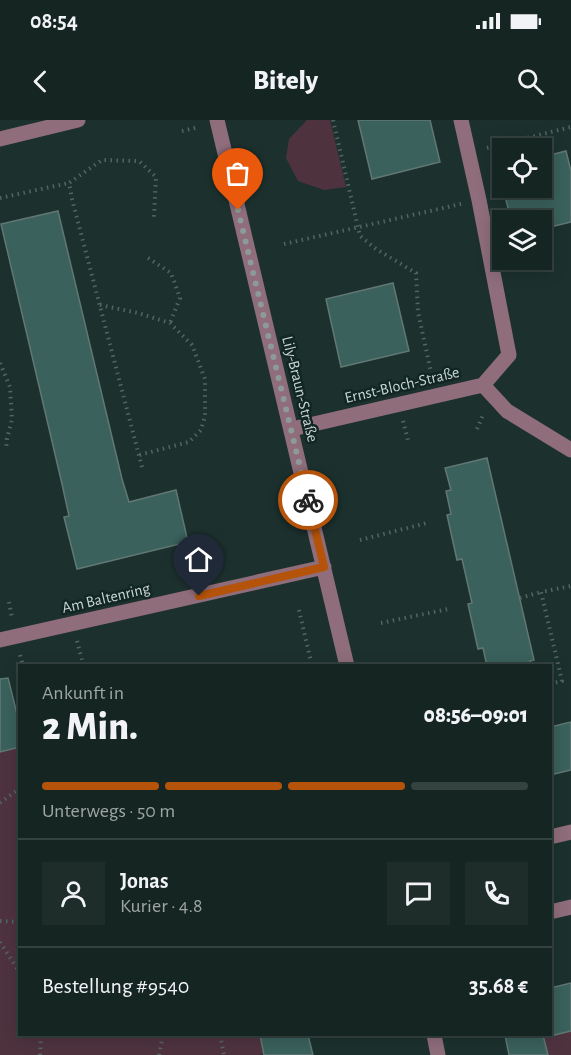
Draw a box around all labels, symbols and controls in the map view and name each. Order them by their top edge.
text: 08:54 [30,10,78,32]
icon: back [24,65,57,98]
icon: search [514,65,547,98]
text: Bitely [253,67,318,94]
map controls [492,138,552,270]
button: locate [492,138,552,198]
pin [212,148,263,210]
icon: bag [221,157,254,190]
button: layers [492,210,552,270]
street label: Lily-Braun-Straße [278,334,321,444]
street label: Ernst-Bloch-Straße [343,364,461,406]
courier [278,470,338,530]
icon: bike [292,484,325,517]
pin [173,534,224,596]
icon: home [182,543,215,576]
street label: Am Baltenring [60,580,152,616]
text: Ankunft in [42,683,124,703]
text: 08:56–09:01 [424,704,528,726]
text: 2 Min. [42,708,138,747]
text: Unterwegs · 50 m [42,801,175,821]
button: person [42,862,105,925]
button: chat [387,862,450,925]
button: phone [465,862,528,925]
text: Jonas [120,870,168,892]
text: Kurier · 4.8 [120,896,202,916]
text: Bestellung #9540 [42,975,189,997]
text: 35.68 € [469,975,528,997]

